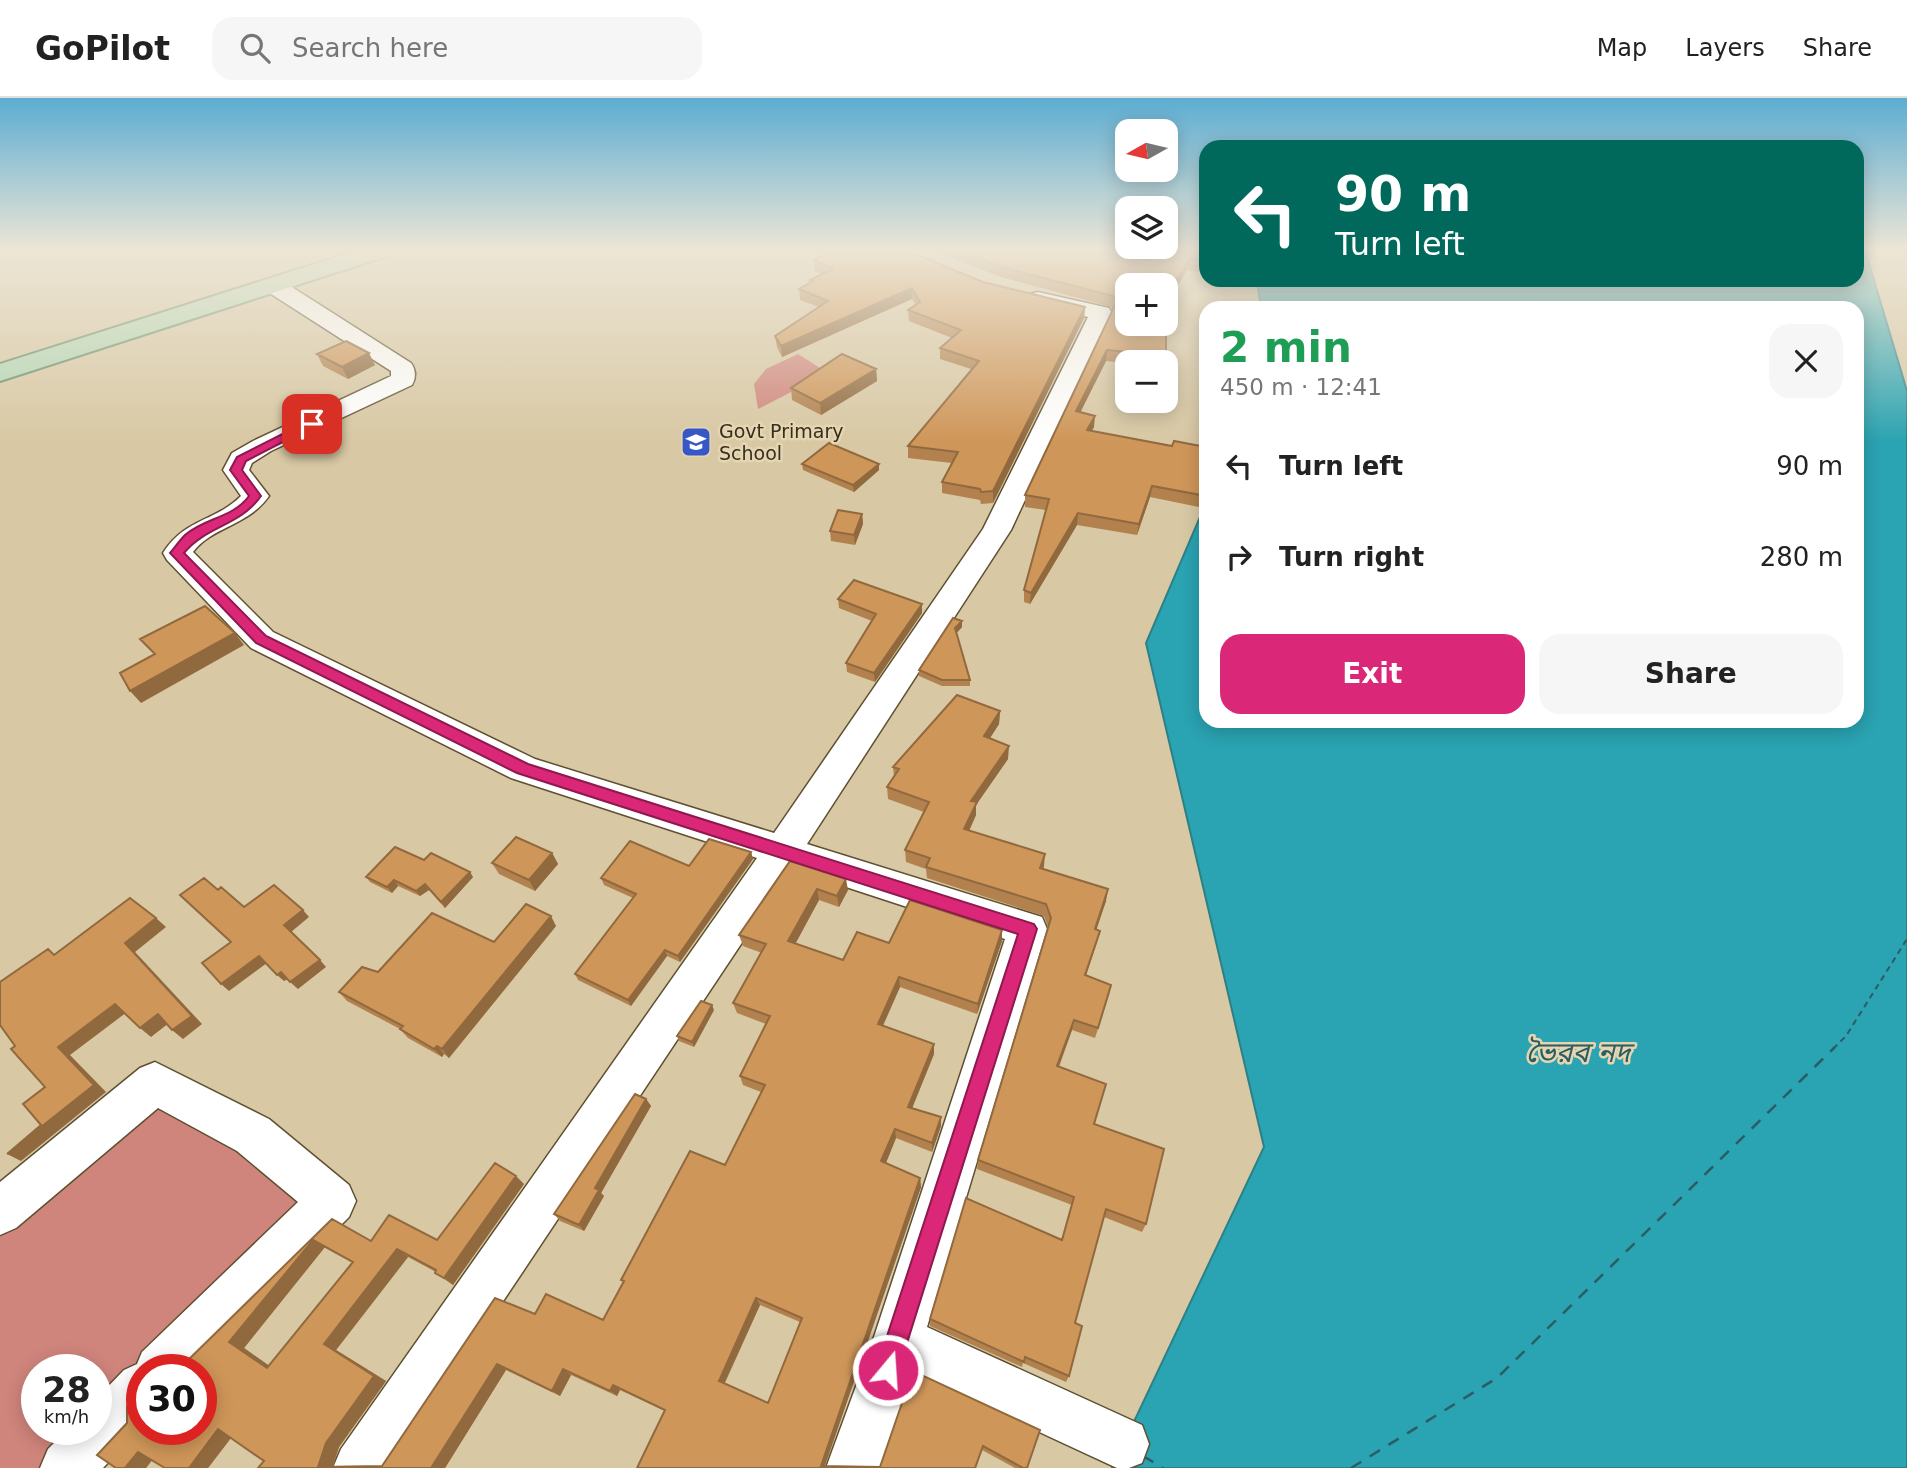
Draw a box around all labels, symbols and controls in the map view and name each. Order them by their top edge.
search box [212,17,702,80]
text: GoPilot [35,29,170,68]
icon: search [236,29,274,67]
text: Search here [292,33,448,63]
text: Map [1597,34,1647,62]
text: Layers [1685,34,1765,62]
text: Share [1803,34,1872,62]
north arrow [1115,119,1178,182]
map controls [1115,119,1178,413]
text: 90 m [1335,166,1471,223]
icon: left [1220,168,1311,259]
button: layers [1115,196,1178,259]
text: Turn left [1335,225,1465,263]
button: + [1115,273,1178,336]
text: 2 min [1220,323,1352,372]
button: close [1769,324,1843,398]
button: − [1115,350,1178,413]
text: 450 m · 12:41 [1220,374,1382,400]
pin [282,394,342,454]
icon: arrive [293,405,331,443]
place label: Govt Primary School [719,420,844,464]
school or university icon: Govt Primary School [679,425,713,459]
icon: left [1220,447,1258,485]
text: Turn left [1279,451,1403,481]
text: 90 m [1776,451,1843,481]
icon: right [1220,538,1258,576]
text: Turn right [1279,542,1424,572]
text: 280 m [1760,542,1843,572]
button: Exit [1220,634,1525,714]
button: Share [1539,634,1843,714]
water label: ভৈরব নদ [1526,1036,1636,1069]
position arrow [851,1333,925,1407]
speed limit sign: 30 [126,1354,217,1445]
text: 28 [42,1370,91,1410]
text: km/h [44,1406,89,1427]

